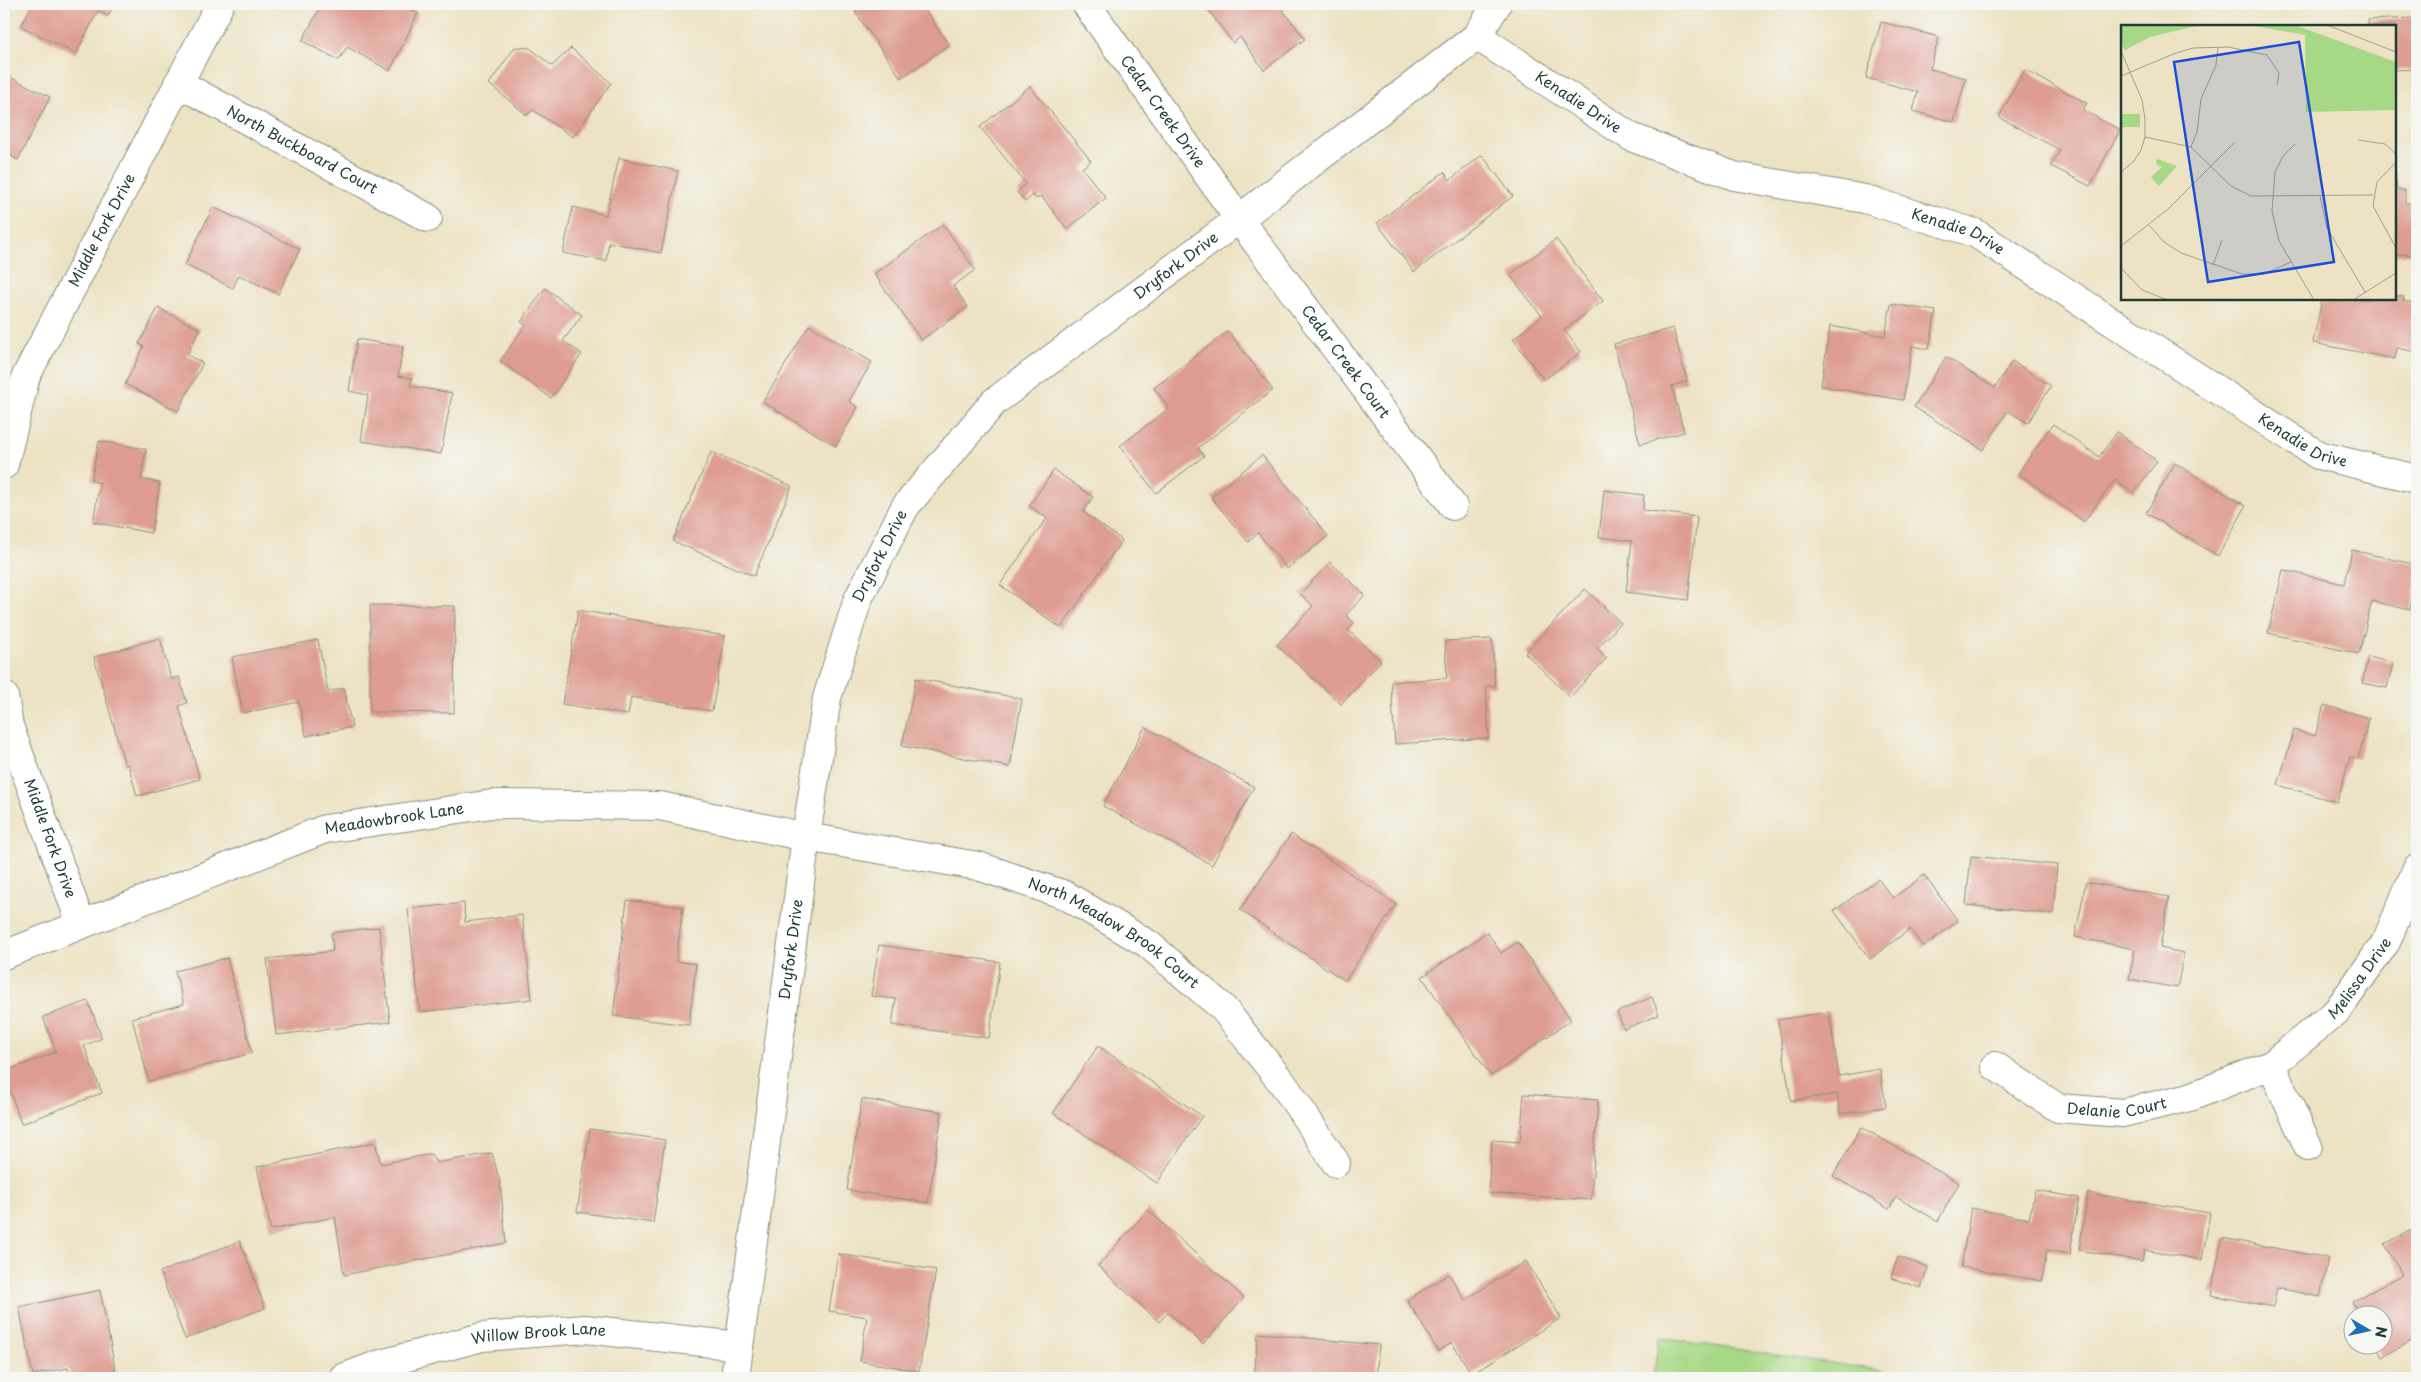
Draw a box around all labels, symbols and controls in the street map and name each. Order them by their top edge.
inset map [2121,25,2396,300]
street label: Cedar Creek Drive [1116,49,1212,172]
street label: Kenadie Drive [1531,64,1627,138]
street label: North Buckboard Court [223,98,383,199]
street label: Middle Fork Drive [62,169,140,290]
street label: Kenadie Drive [1909,201,2010,259]
street label: Dryfork Drive [1128,225,1222,304]
street label: Cedar Creek Court [1297,299,1397,423]
street label: Kenadie Drive [2254,406,2350,472]
street label: Dryfork Drive [845,505,912,606]
street label: Middle Fork Drive [19,775,83,901]
street label: Meadowbrook Lane [323,795,465,839]
street label: North Meadow Brook Court [1025,871,1205,993]
street label: Dryfork Drive [772,898,808,1001]
street label: Melissa Drive [2322,932,2396,1024]
street label: Delanie Court [2066,1090,2169,1123]
north arrow [2344,1304,2394,1354]
street label: Willow Brook Lane [468,1316,608,1349]
text: N [2370,1325,2393,1339]

